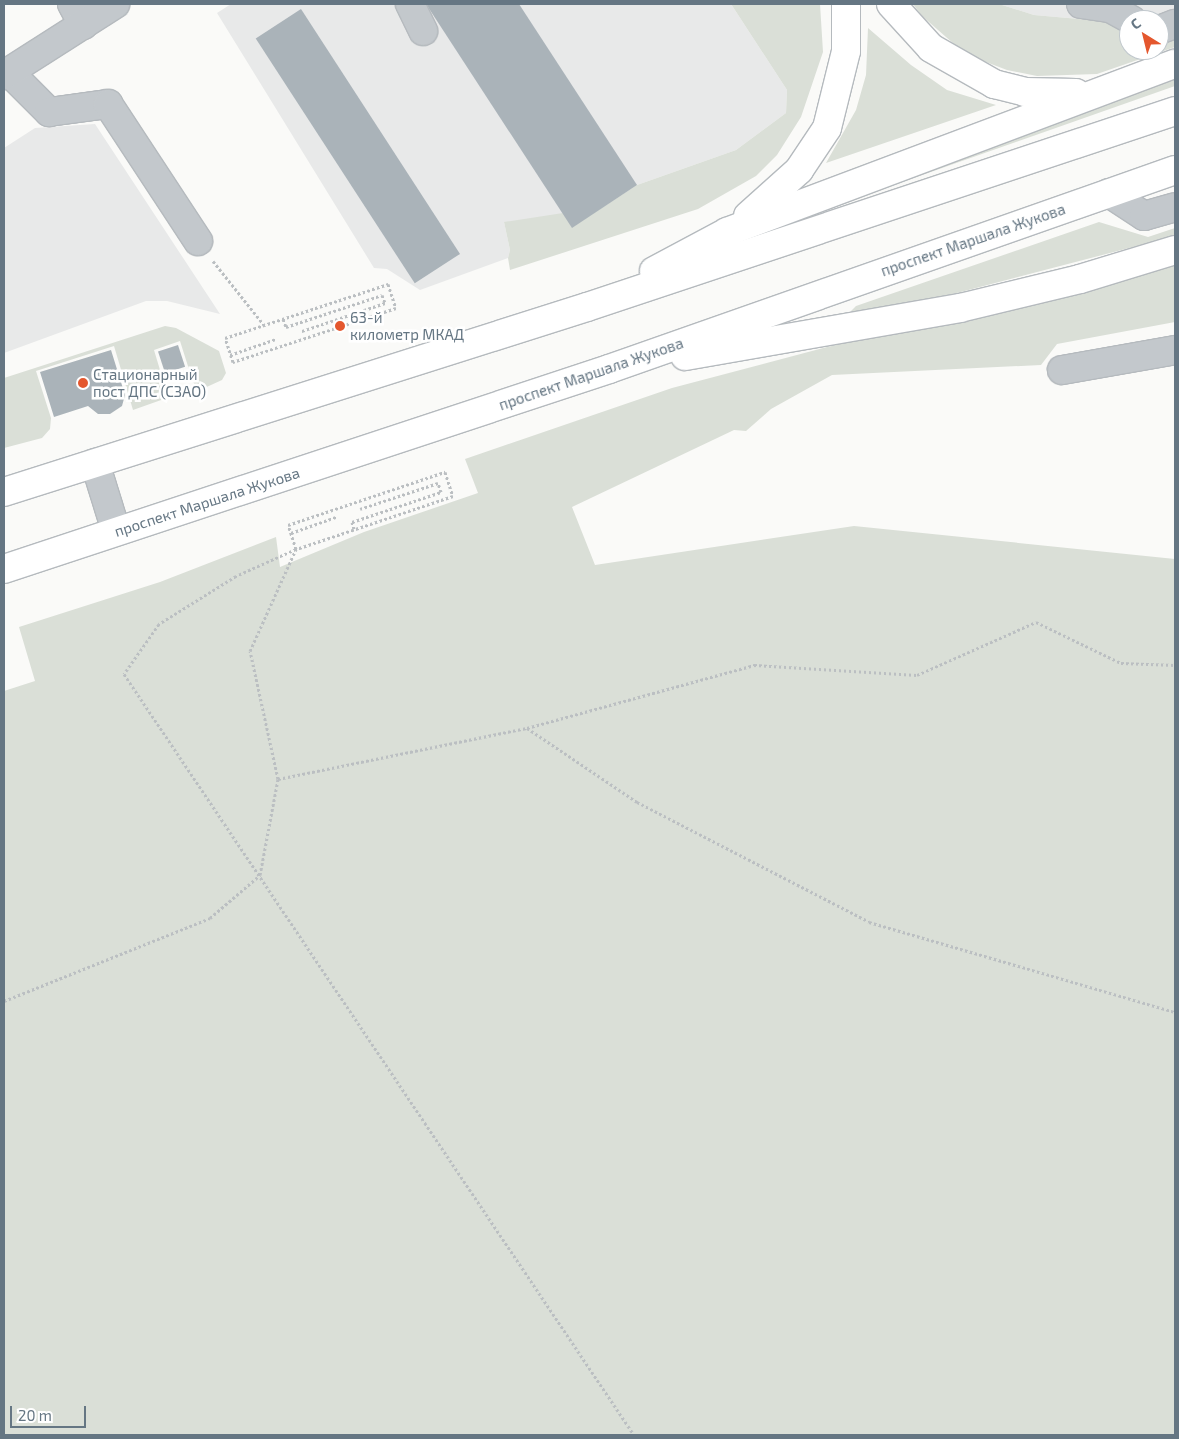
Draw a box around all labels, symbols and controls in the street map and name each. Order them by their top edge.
north arrow [1119,10,1169,60]
text: С [1127,14,1144,33]
street label: проспект Маршала Жукова [878,200,1068,280]
place label: 63-й километр МКАД [350,308,464,343]
marker: 63-й километр МКАД [334,320,346,332]
street label: проспект Маршала Жукова [496,334,686,414]
place label: Стационарный пост ДПС (СЗАО) [93,365,206,400]
marker: Стационарный пост ДПС (СЗАО) [77,377,89,389]
street label: проспект Маршала Жукова [112,463,302,541]
scale bar [12,1396,89,1428]
text: 20 m [18,1406,52,1424]

